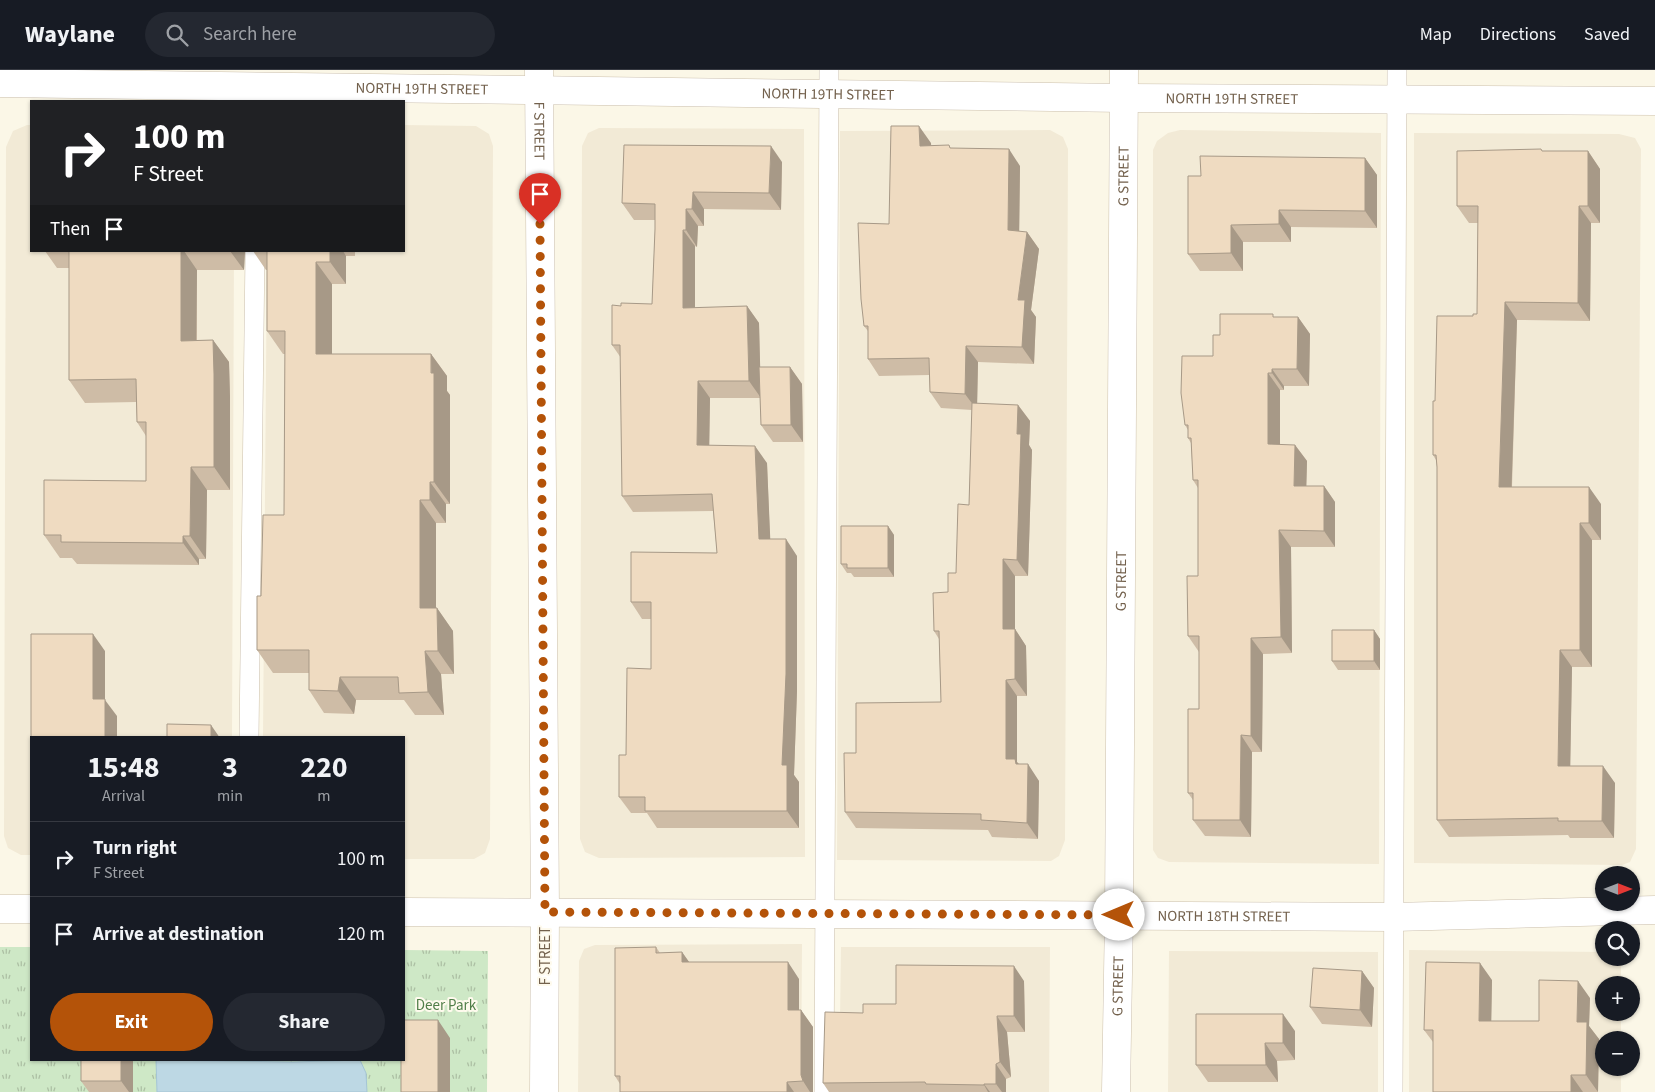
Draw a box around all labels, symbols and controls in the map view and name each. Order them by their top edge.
search box [145,12,495,57]
text: Waylane [25,17,115,52]
icon: search [163,21,191,49]
text: Search here [203,21,297,48]
text: Map [1420,22,1452,47]
text: Directions [1480,22,1556,47]
text: Saved [1584,22,1630,47]
street label: NORTH 19TH STREET [355,77,489,100]
street label: NORTH 19TH STREET [761,83,894,105]
street label: NORTH 19TH STREET [1165,88,1298,109]
street label: F STREET [529,102,550,160]
text: 100 m [133,112,225,162]
icon: right [50,120,115,185]
street label: G STREET [1113,146,1134,206]
text: F Street [133,158,203,190]
pin [519,173,561,224]
icon: arrive [526,180,554,208]
icon: arrive [100,215,128,243]
text: Then [50,216,90,243]
street label: G STREET [1110,551,1132,611]
text: 15:48 [87,746,160,789]
text: 3 [222,746,238,789]
text: 220 [300,746,348,789]
text: Arrival [102,785,145,807]
text: min [217,785,243,807]
text: m [317,785,331,807]
text: Turn right [93,835,177,862]
icon: right [50,845,78,873]
text: 100 m [337,846,385,873]
text: F Street [93,862,144,884]
north arrow [1595,866,1640,911]
map controls [1595,866,1640,1076]
position arrow [1092,888,1144,940]
street label: NORTH 18TH STREET [1158,905,1290,927]
icon: arrive [50,920,78,948]
text: Arrive at destination [93,921,264,948]
text: 120 m [337,921,385,948]
button: search [1595,921,1640,966]
street label: F STREET [535,927,556,985]
street label: G STREET [1107,956,1129,1016]
button: + [1595,976,1640,1021]
button: Exit [50,993,213,1051]
button: Share [223,993,385,1051]
park label: Deer Park [416,995,477,1016]
button: − [1595,1031,1640,1076]

